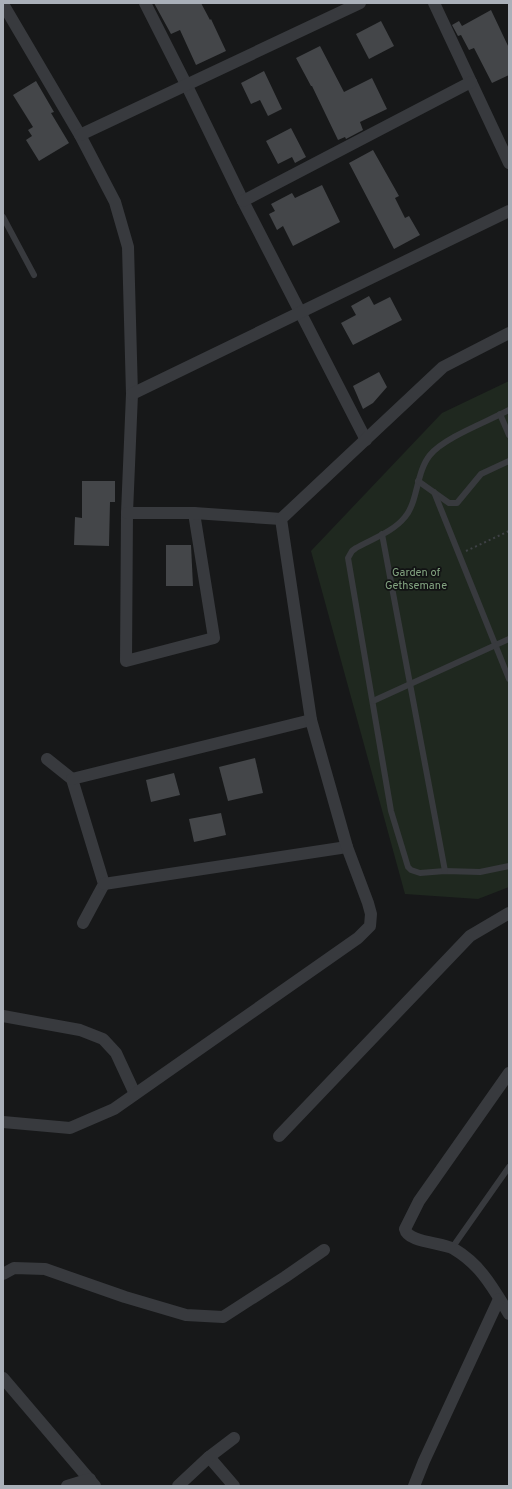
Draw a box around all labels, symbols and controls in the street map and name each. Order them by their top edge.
park label: Garden of Gethsemane [385,566,447,593]

